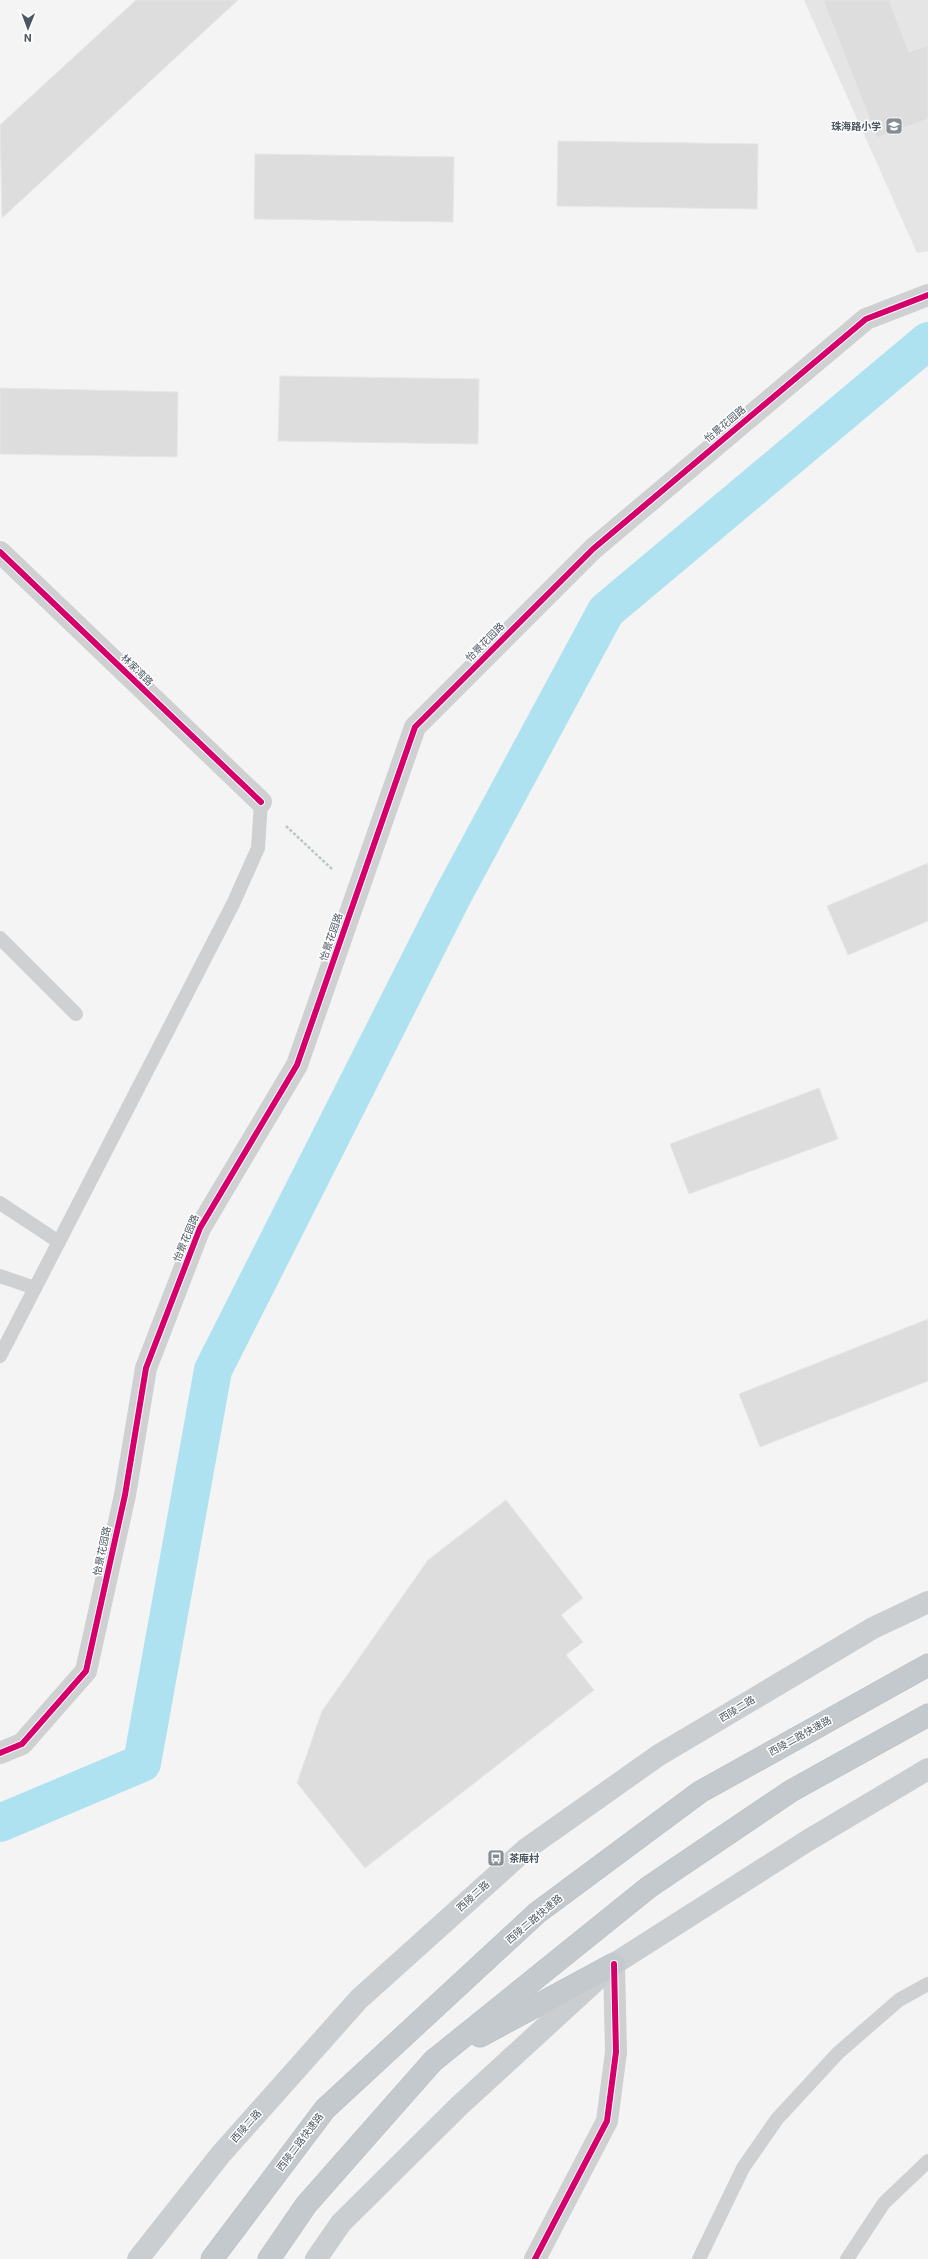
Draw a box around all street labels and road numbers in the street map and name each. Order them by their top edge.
street label: 怡景花园路 [702,404,748,444]
street label: 怡景花园路 [463,620,507,664]
street label: 林家湾路 [119,652,155,688]
street label: 怡景花园路 [318,912,344,962]
street label: 怡景花园路 [171,1213,201,1263]
street label: 怡景花园路 [91,1525,113,1577]
street label: 西陵二路 [717,1694,757,1724]
street label: 西陵二路快速路 [767,1714,833,1758]
street label: 西陵二路 [454,1879,492,1913]
street label: 西陵二路快速路 [504,1892,564,1946]
street label: 西陵二路 [229,2107,263,2145]
street label: 西陵二路快速路 [275,2111,325,2173]

